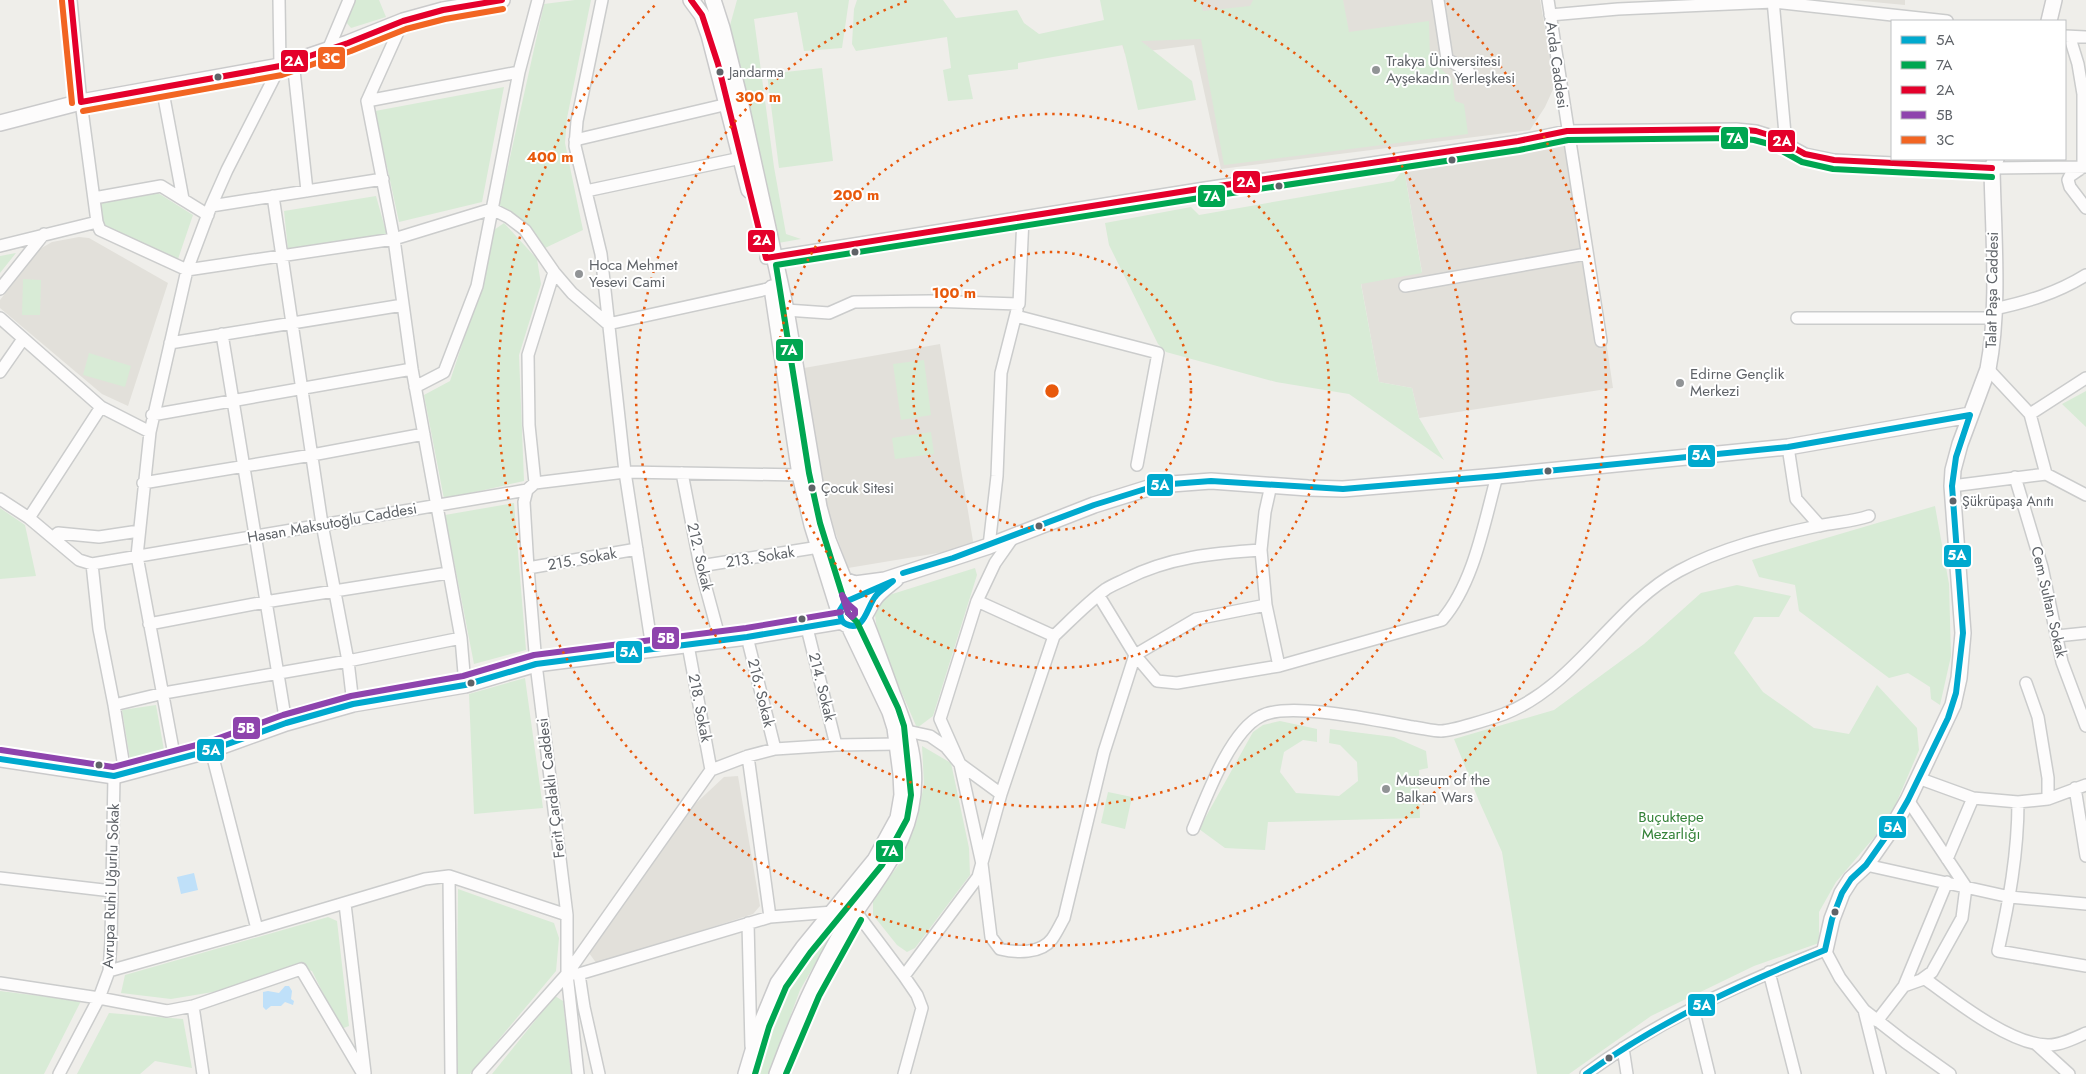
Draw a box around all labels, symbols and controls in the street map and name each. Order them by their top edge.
street label: Arda Caddesi [1540,20,1574,110]
legend [1891,20,2066,160]
text: 5A [1936,29,1954,51]
line badge: 3C [317,46,346,70]
text: 3C [322,48,340,68]
line badge: 2A [280,49,309,73]
place label: Trakya Üniversitesi Ayşekadın Yerleşkesi [1386,50,1515,89]
text: 2A [284,51,304,71]
text: 7A [1936,54,1952,76]
place label: Jandarma [727,62,784,82]
marker: Trakya Üniversitesi Ayşekadın Yerleşkesi [1370,64,1382,76]
marker: Jandarma [715,67,725,77]
unlabelled marker [213,72,223,82]
text: 2A [1936,79,1955,101]
text: 300 m [735,86,781,108]
text: 5B [1936,104,1953,126]
line badge: 7A [1720,126,1749,150]
text: 7A [1726,128,1744,148]
line badge: 2A [1767,129,1796,153]
text: 3C [1936,129,1954,151]
text: 2A [1772,131,1792,151]
text: 400 m [526,146,574,168]
unlabelled marker [1447,155,1457,165]
line badge: 2A [1232,170,1261,194]
text: 2A [1236,172,1256,192]
unlabelled marker [1274,181,1284,191]
text: 200 m [833,184,879,206]
line badge: 7A [1197,184,1226,208]
text: 7A [1203,186,1221,206]
line badge: 2A [747,229,776,253]
text: 2A [752,230,772,250]
street label: Talat Paşa Caddesi [1980,232,2004,348]
unlabelled marker [850,247,860,257]
place label: Hoca Mehmet Yesevi Cami [589,254,678,293]
marker: Hoca Mehmet Yesevi Cami [573,268,585,280]
text: 100 m [932,282,976,304]
line badge: 7A [775,338,804,362]
text: 7A [780,340,798,360]
place label: Edirne Gençlik Merkezi [1690,363,1785,402]
marker: Edirne Gençlik Merkezi [1674,377,1686,389]
centre of rings [1043,382,1061,400]
line badge: 5A [1687,444,1716,468]
text: 5A [1691,445,1711,465]
unlabelled marker [1543,466,1553,476]
line badge: 5A [1146,473,1174,497]
text: 5A [1150,475,1170,495]
place label: Çocuk Sitesi [821,478,894,498]
marker: Çocuk Sitesi [807,483,817,493]
place label: Şükrüpaşa Anıtı [1962,491,2054,511]
marker: Şükrüpaşa Anıtı [1948,496,1958,506]
street label: Hasan Maksutoğlu Caddesi [245,497,419,549]
street label: 212. Sokak [681,521,719,594]
unlabelled marker [1034,521,1044,531]
street label: 213. Sokak [724,541,796,573]
street label: 215. Sokak [546,542,619,576]
line badge: 5A [1943,544,1972,568]
street label: Cem Sultan Sokak [2025,544,2073,660]
text: 5A [1947,545,1967,565]
unlabelled marker [797,614,807,624]
line badge: 5B [651,626,680,650]
text: 5B [657,628,675,648]
line badge: 5A [615,640,643,664]
text: 5A [619,642,639,662]
street label: 214. Sokak [803,650,841,724]
street label: 216. Sokak [742,656,780,730]
street label: 218. Sokak [683,672,717,744]
unlabelled marker [466,678,476,688]
line badge: 5B [232,716,261,740]
street label: Ferit Çardaklı Caddesi [531,717,571,859]
text: 5B [237,718,255,738]
line badge: 5A [196,738,225,762]
text: 5A [201,740,221,760]
unlabelled marker [94,760,104,770]
place label: Museum of the Balkan Wars [1396,769,1490,808]
marker: Museum of the Balkan Wars [1380,783,1392,795]
street label: Avrupa Ruhi Uğurlu Sokak [97,803,125,969]
park label: Buçuktepe Mezarlığı [1638,806,1704,845]
line badge: 5A [1878,815,1907,839]
text: 5A [1883,817,1903,837]
line badge: 7A [875,839,904,863]
text: 7A [881,841,899,861]
unlabelled marker [1830,907,1840,917]
line badge: 5A [1687,993,1716,1017]
text: 5A [1692,995,1712,1015]
unlabelled marker [1604,1053,1614,1063]

